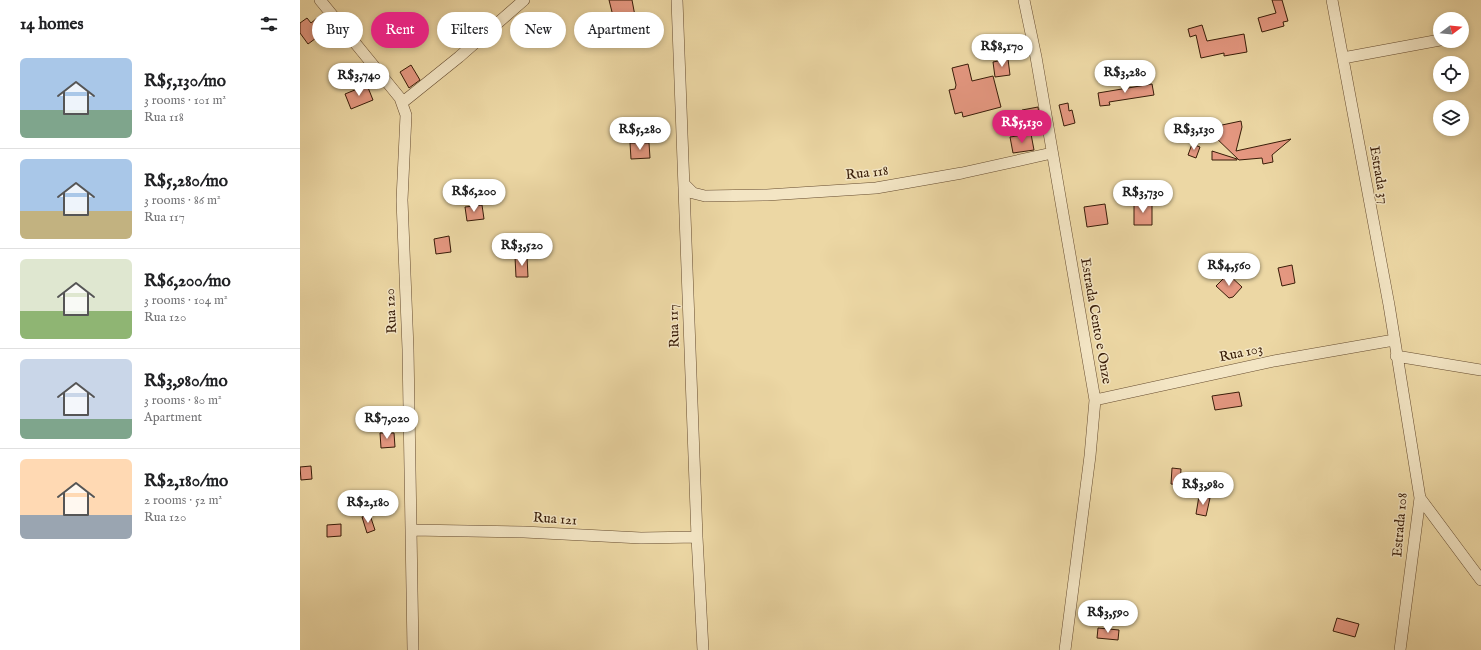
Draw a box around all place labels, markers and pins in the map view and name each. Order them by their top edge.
pin: R$8,170 [965,34,1039,68]
pin: R$3,280 [1088,60,1162,94]
pin: R$3,740 [322,63,396,97]
pin: R$5,130 [985,110,1059,144]
pin: R$5,280 [603,117,677,151]
pin: R$3,130 [1157,117,1231,151]
pin: R$6,200 [437,179,511,213]
pin: R$3,730 [1106,180,1180,214]
pin: R$3,520 [485,233,559,267]
pin: R$4,560 [1192,253,1266,287]
pin: R$7,020 [350,406,424,440]
pin: R$3,980 [1166,472,1240,506]
pin: R$2,180 [331,490,405,524]
pin: R$3,590 [1071,600,1145,634]

